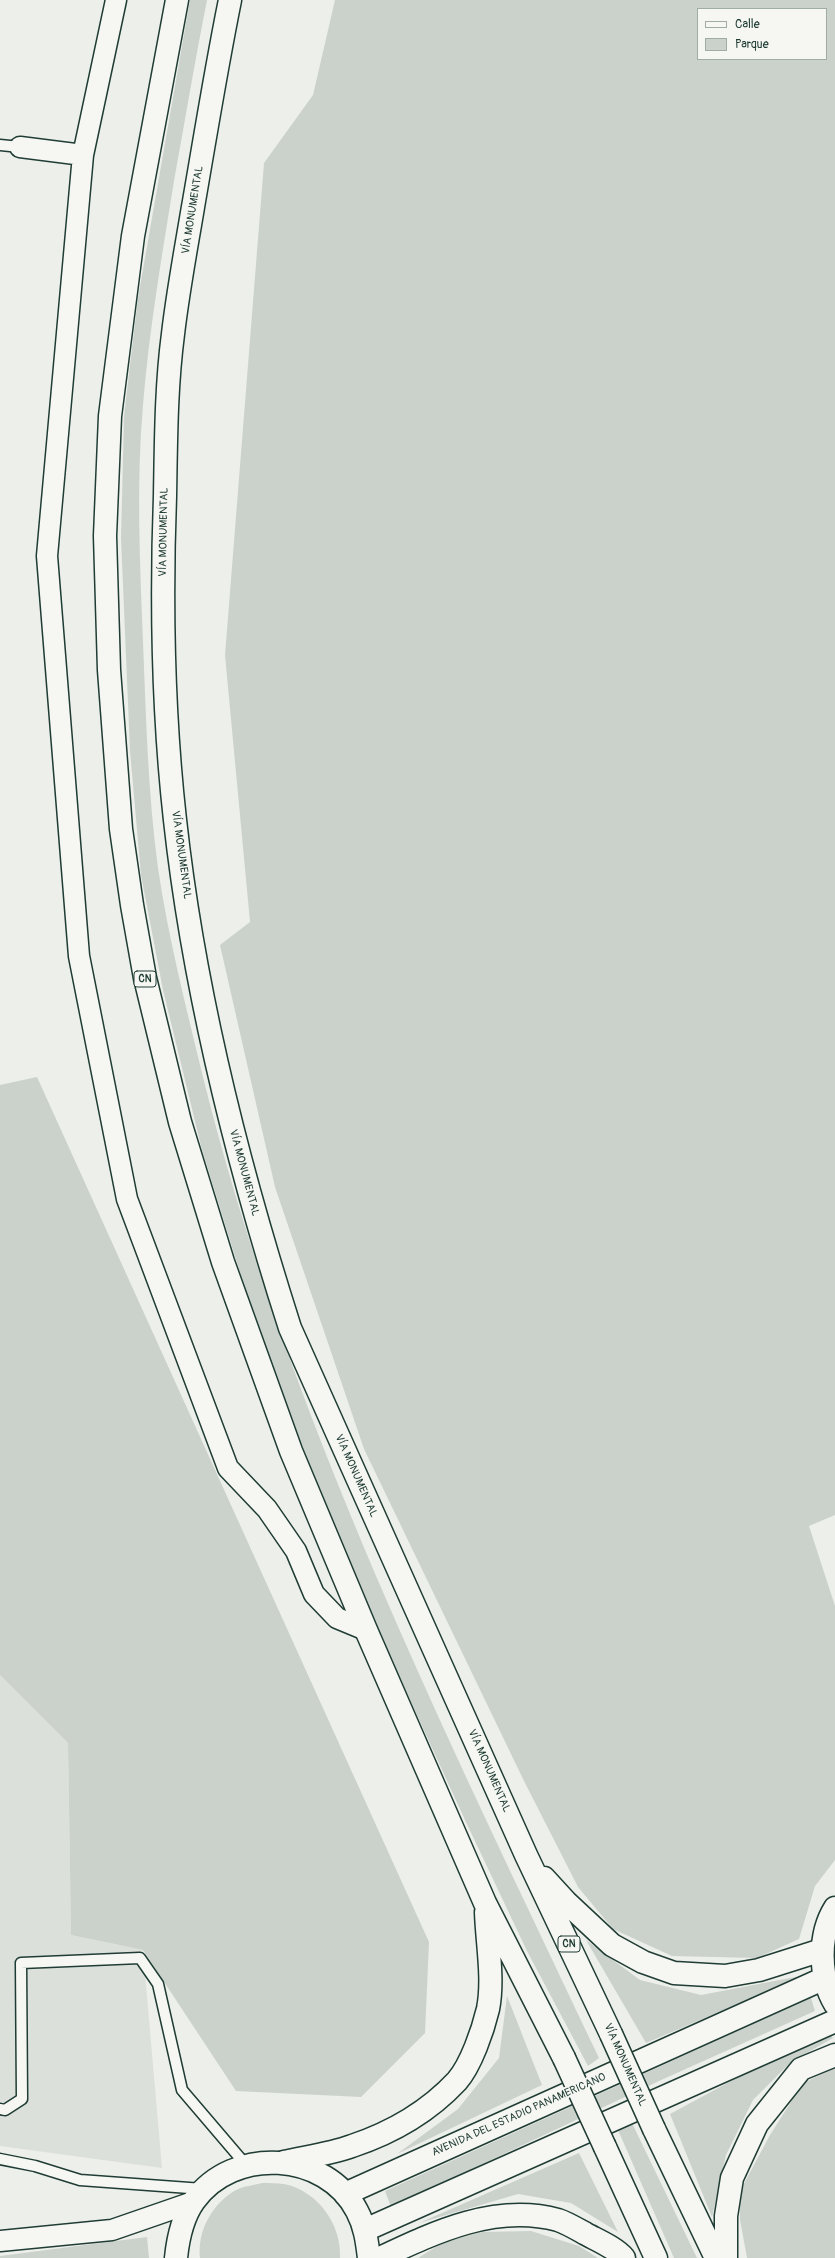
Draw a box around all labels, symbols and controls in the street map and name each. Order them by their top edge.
legend [697,8,827,60]
text: Calle [735,17,760,32]
text: Parque [735,37,769,52]
street label: VÍA MONUMENTAL [179,165,207,255]
street label: VÍA MONUMENTAL [157,487,171,577]
street label: VÍA MONUMENTAL [168,810,194,900]
road number: CN [134,971,156,987]
street label: VÍA MONUMENTAL [226,1128,262,1218]
street label: VÍA MONUMENTAL [332,1433,380,1519]
street label: VÍA MONUMENTAL [465,1728,513,1814]
road number: CN [558,1936,580,1952]
street label: VÍA MONUMENTAL [601,2022,649,2108]
street label: AVENIDA DEL ESTADIO PANAMERICANO [430,2071,608,2159]

